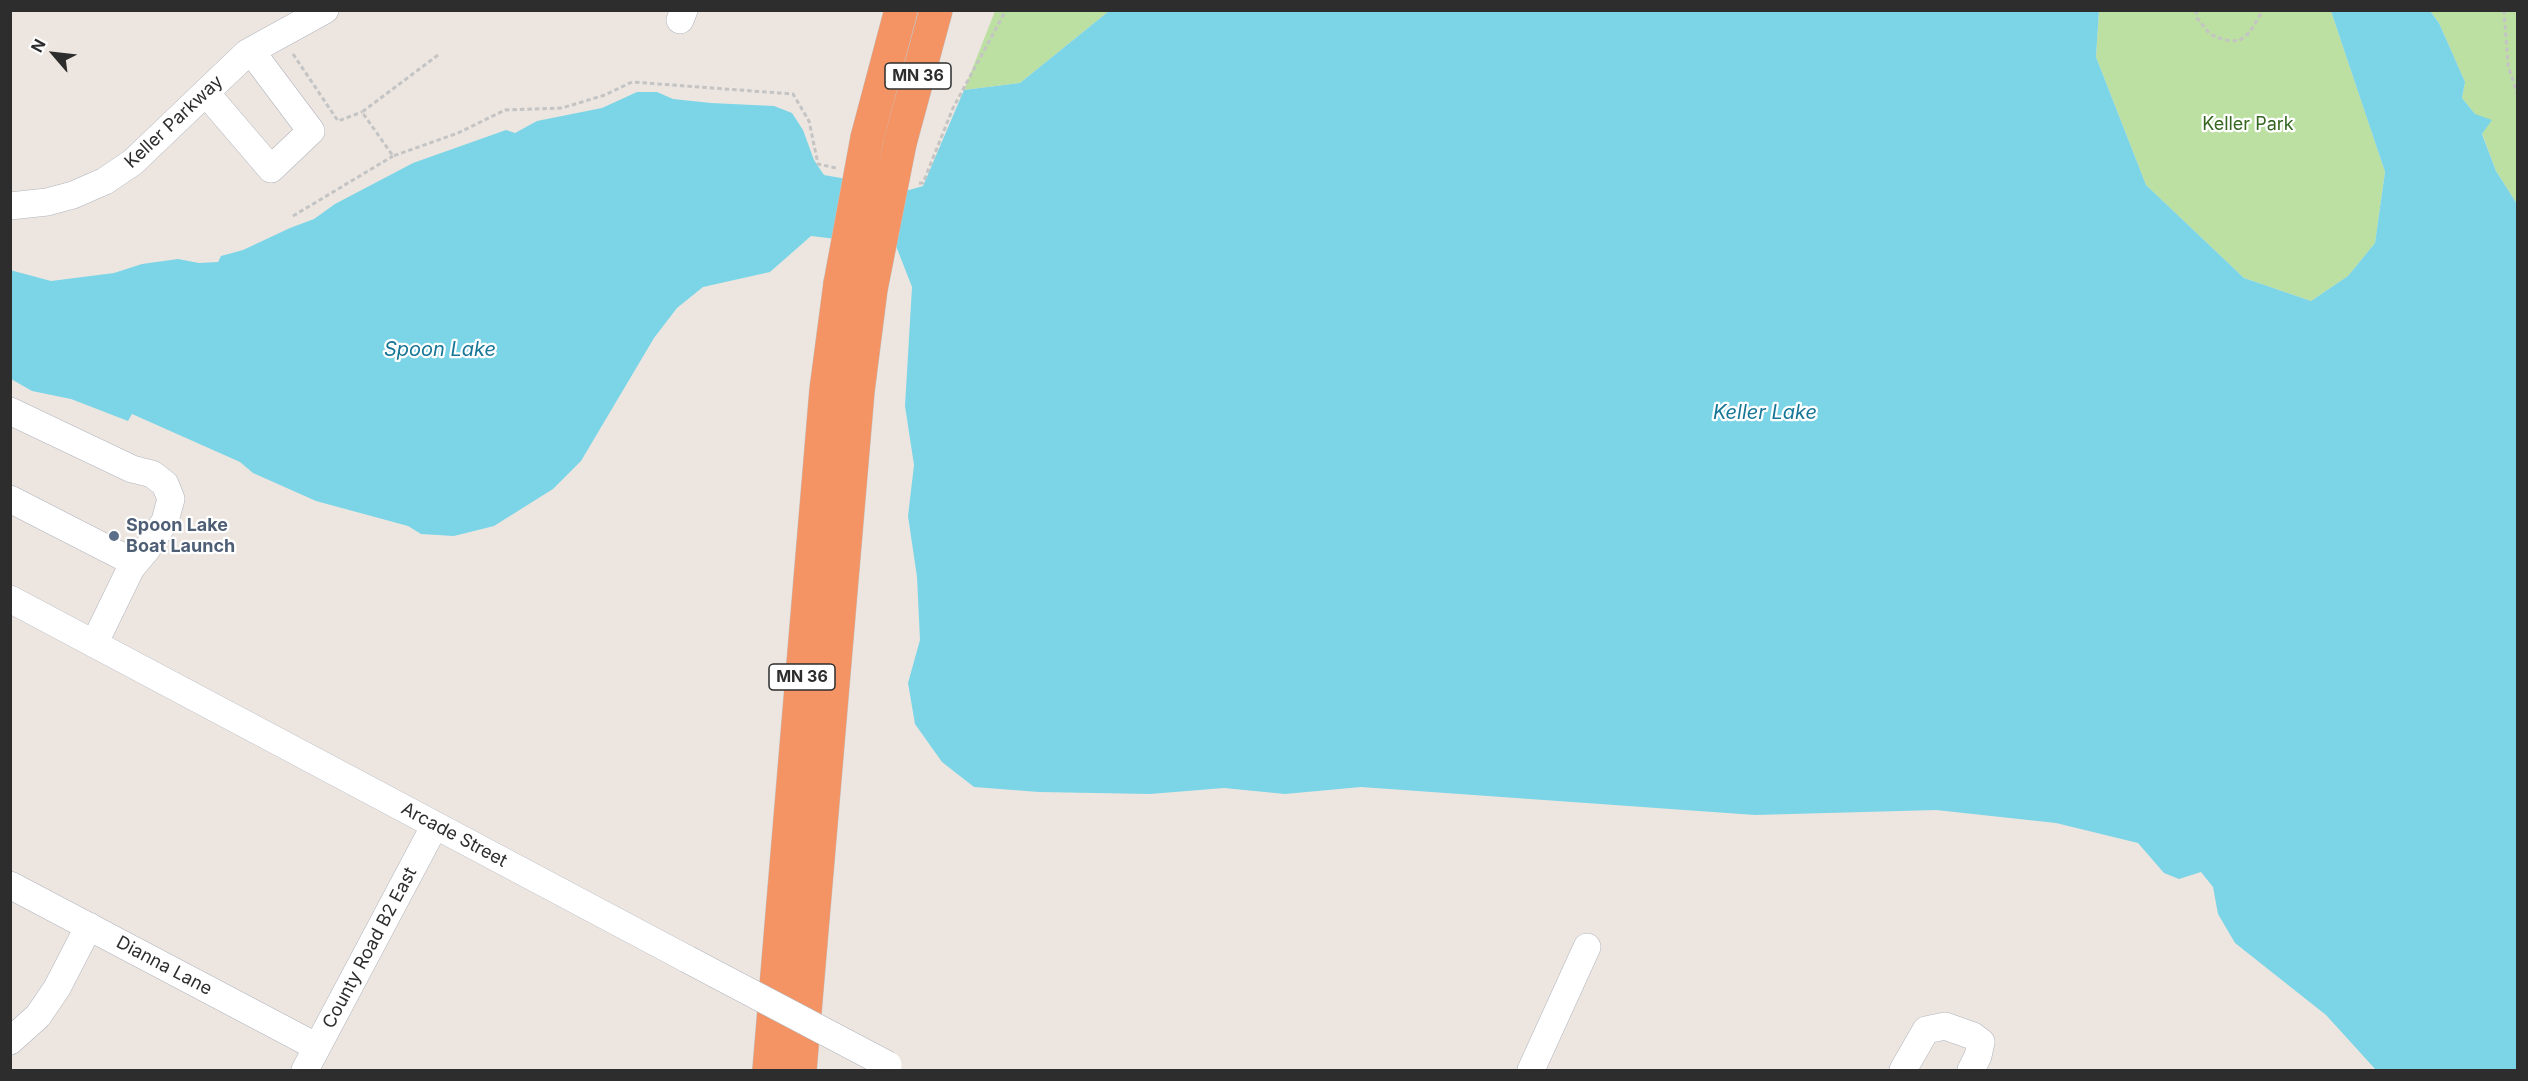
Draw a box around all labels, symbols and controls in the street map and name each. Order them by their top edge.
north arrow [24,24,84,84]
text: N [26,35,50,56]
road number: MN 36 [885,63,951,89]
street label: Keller Parkway [121,71,227,173]
park label: Keller Park [2202,114,2294,136]
water label: Spoon Lake [384,338,496,362]
water label: Keller Lake [1713,401,1817,425]
place label: Spoon Lake Boat Launch [126,515,235,558]
marker: Spoon Lake Boat Launch [107,529,121,543]
road number: MN 36 [769,664,835,690]
street label: Arcade Street [397,798,511,872]
street label: County Road B2 East [318,864,422,1032]
street label: Dianna Lane [112,932,216,1000]

